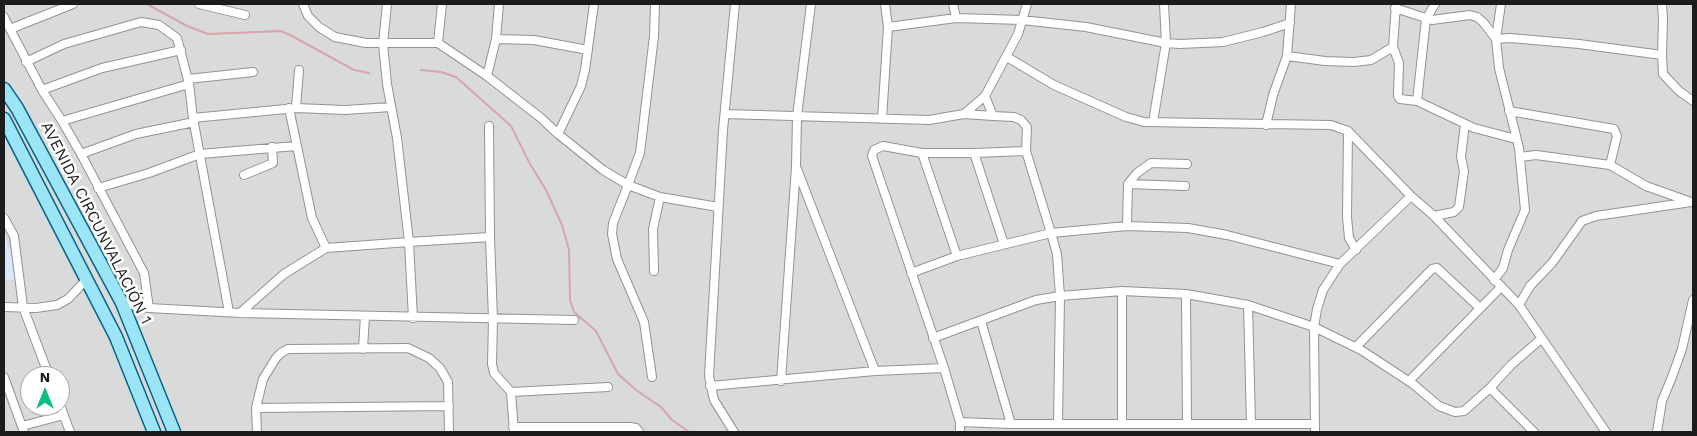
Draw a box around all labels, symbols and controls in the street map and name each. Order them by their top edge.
street label: AVENIDA CIRCUNVALACIÓN 1 [36,118,156,328]
north arrow [20,366,70,416]
text: N [40,369,50,385]

